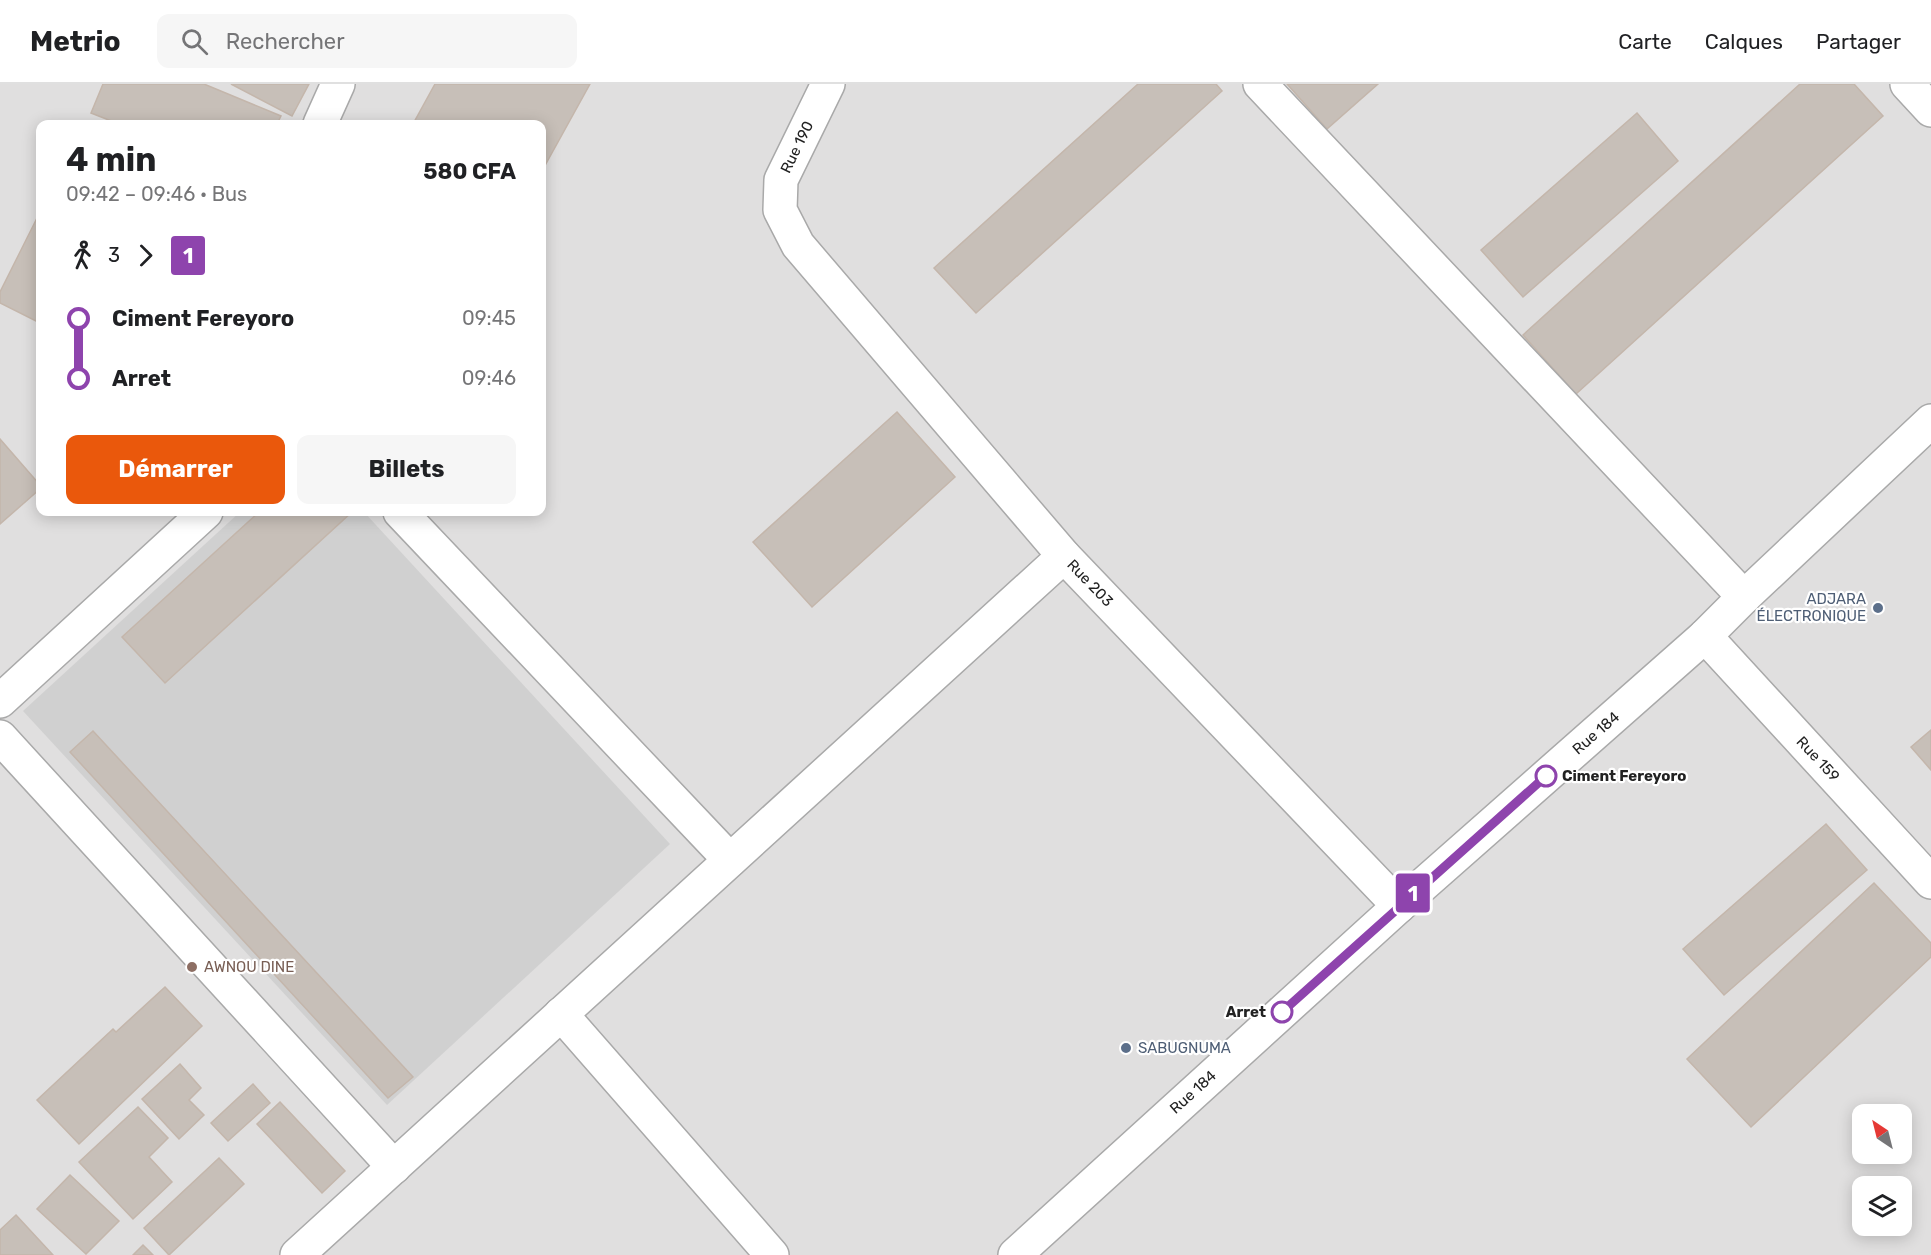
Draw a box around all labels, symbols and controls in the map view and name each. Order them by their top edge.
search box [157,14,577,68]
text: Metrio [30,25,121,58]
icon: search [178,25,211,58]
text: Rechercher [226,28,345,55]
text: Carte [1618,29,1672,54]
text: Calques [1705,29,1783,54]
text: Partager [1816,29,1901,54]
street label: Rue 190 [777,118,817,176]
text: 4 min [66,140,156,179]
text: 580 CFA [423,158,516,185]
text: 09:42 – 09:46 · Bus [66,182,247,206]
icon: walk [66,239,99,272]
icon: forward [129,239,162,272]
text: 3 [108,243,120,267]
text: 1 [183,243,193,268]
text: Ciment Fereyoro [112,305,294,332]
text: 09:45 [462,306,516,330]
text: Arret [112,365,171,392]
text: 09:46 [462,366,516,390]
button: Démarrer [66,435,285,504]
button: Billets [297,435,516,504]
street label: Rue 203 [1063,556,1117,610]
place label: ADJARA ÉLECTRONIQUE [1757,590,1866,625]
marker: ADJARA ÉLECTRONIQUE [1871,601,1885,615]
street label: Rue 184 [1569,708,1623,758]
street label: Rue 159 [1793,733,1843,785]
marker: Ciment Fereyoro [1535,765,1557,787]
place label: Ciment Fereyoro [1562,767,1686,785]
line badge: 1 [1394,874,1432,912]
text: 1 [1408,881,1418,906]
place label: AWNOU DINE [204,958,294,976]
marker: AWNOU DINE [185,960,199,974]
marker: Arret [1271,1001,1293,1023]
place label: Arret [1226,1003,1266,1021]
place label: SABUGNUMA [1138,1039,1231,1057]
marker: SABUGNUMA [1119,1041,1133,1055]
street label: Rue 184 [1166,1067,1220,1117]
north arrow [1852,1104,1912,1164]
map controls [1852,1104,1912,1236]
button: layers [1852,1176,1912,1236]

